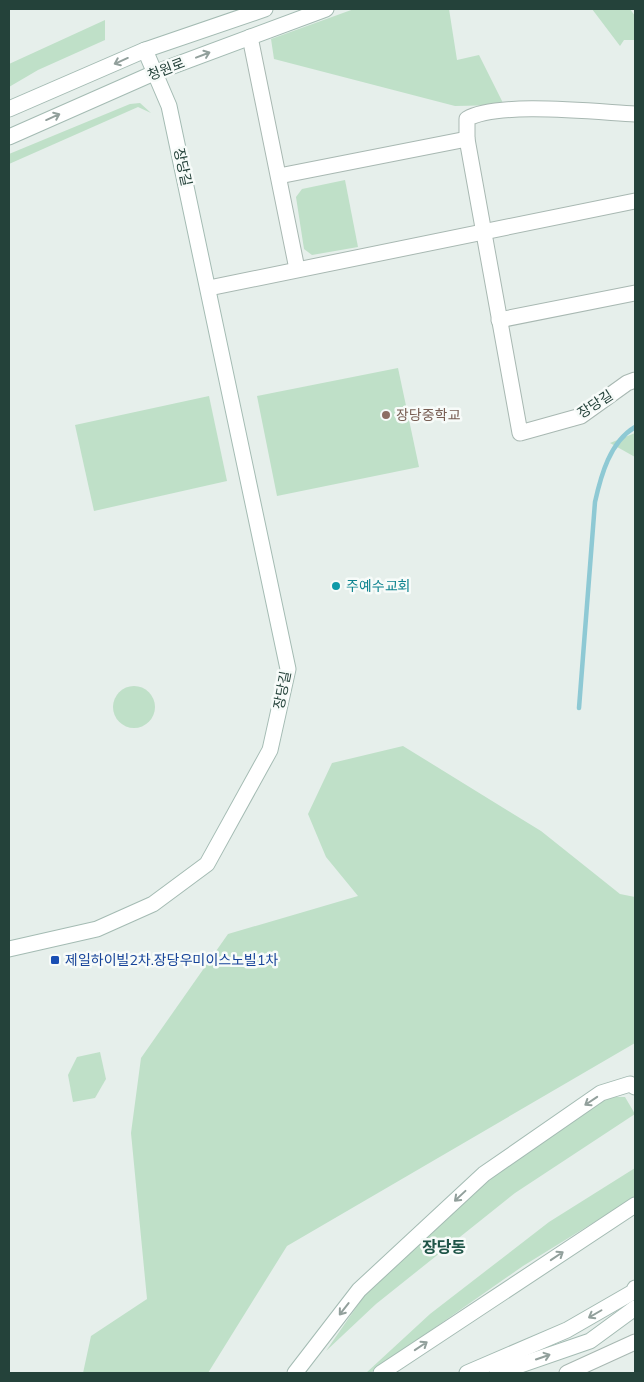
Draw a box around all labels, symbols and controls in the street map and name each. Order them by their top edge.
one-way arrow [195,50,210,59]
street label: 청원로 [145,54,187,84]
one-way arrow [114,57,129,66]
one-way arrow [45,112,60,122]
street label: 장당길 [170,146,196,188]
street label: 장당길 [574,386,616,422]
place label: 장당중학교 [396,406,461,424]
marker: 장당중학교 [380,409,392,421]
place label: 주예수교회 [346,577,410,595]
marker: 주예수교회 [330,580,342,592]
street label: 장당길 [269,669,295,711]
place label: 제일하이빌2차.장당우미이스노빌1차 [65,951,278,969]
marker: 제일하이빌2차.장당우미이스노빌1차 [49,954,61,966]
one-way arrow [584,1095,598,1106]
one-way arrow [454,1190,466,1202]
district label: 장당동 [422,1237,466,1257]
one-way arrow [549,1251,563,1261]
one-way arrow [338,1303,349,1316]
one-way arrow [588,1310,603,1319]
one-way arrow [414,1341,428,1351]
one-way arrow [535,1352,550,1361]

